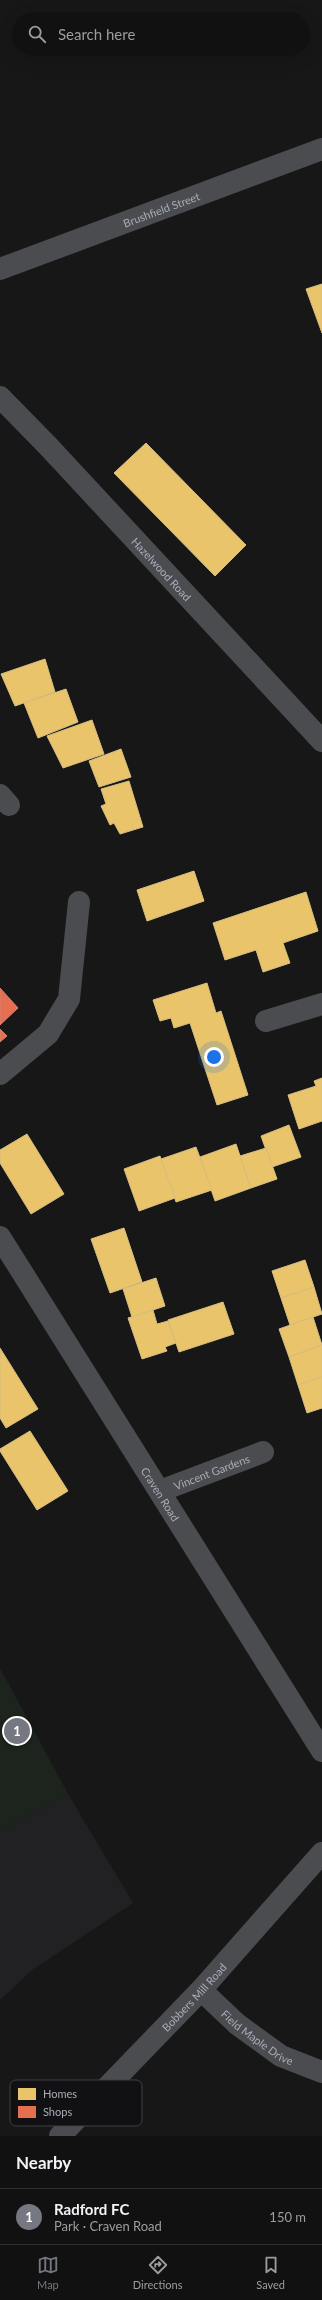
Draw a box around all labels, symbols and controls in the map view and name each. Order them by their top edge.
search box [12,12,310,56]
icon: search [26,23,48,45]
text: Search here [58,25,135,43]
street label: Brushfield Street [121,189,201,229]
street label: Hazelwood Road [129,534,194,603]
your location [204,1047,224,1067]
street label: Vincent Gardens [172,1451,251,1492]
street label: Craven Road [139,1464,183,1523]
pin: 1 [4,1716,30,1746]
street label: Bobbers Mill Road [159,1960,228,2033]
street label: Field Maple Drive [219,2007,295,2067]
legend [10,2080,142,2126]
text: Homes [43,2087,77,2100]
text: Shops [43,2105,72,2118]
text: Nearby [16,2152,71,2173]
text: Radford FC [54,2200,129,2218]
text: 1 [25,2209,33,2225]
text: 150 m [269,2209,306,2225]
text: Park · Craven Road [54,2218,162,2234]
tab: Map [37,2254,59,2291]
tab: Directions [133,2254,182,2291]
tab: Saved [256,2254,285,2291]

